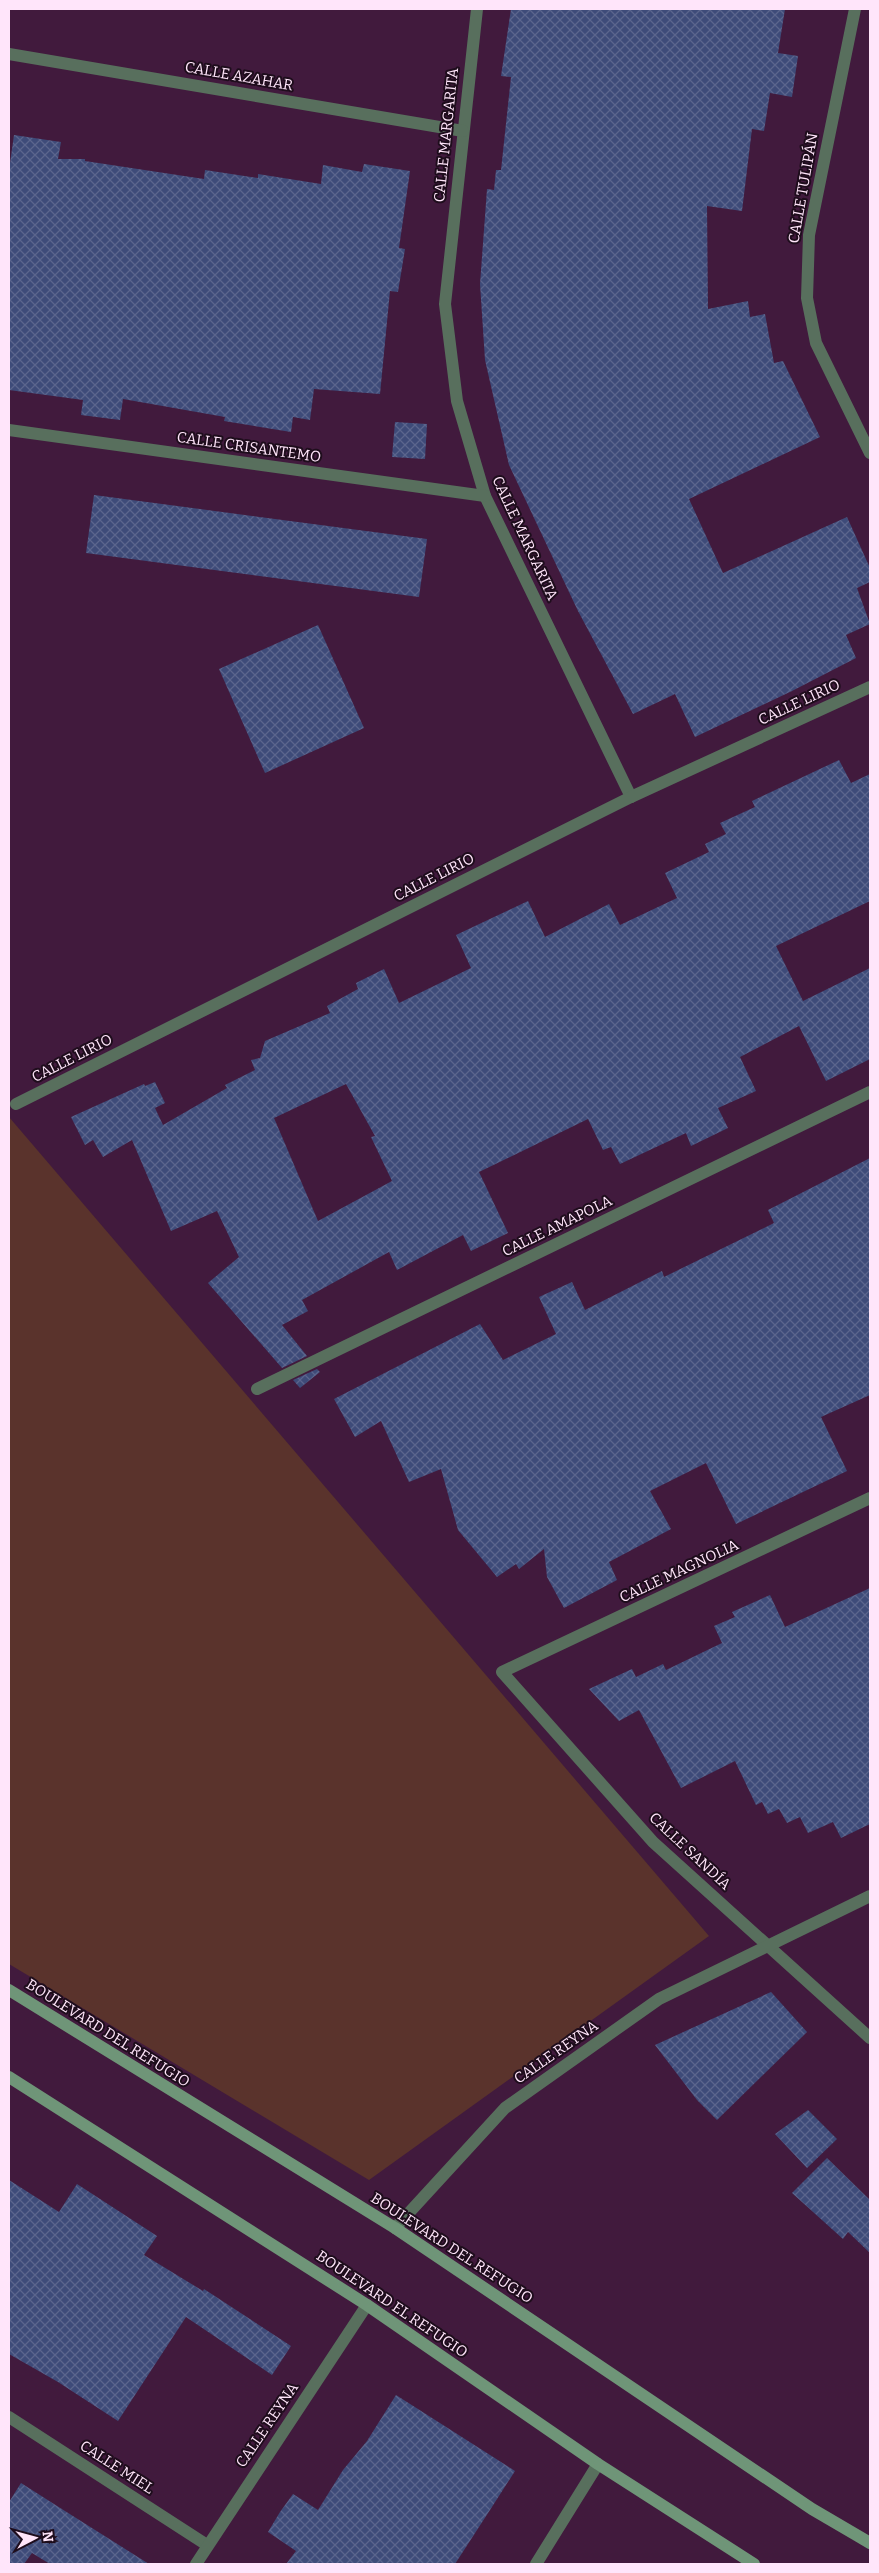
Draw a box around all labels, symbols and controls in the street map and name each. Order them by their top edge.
street label: CALLE AZAHAR [184,58,294,94]
street label: CALLE MARGARITA [430,67,462,203]
street label: CALLE TULIPÁN [784,131,822,245]
street label: CALLE CRISANTEMO [176,428,322,466]
street label: CALLE MARGARITA [488,473,562,603]
street label: CALLE LIRIO [755,675,843,729]
street label: CALLE LIRIO [391,849,477,905]
street label: CALLE LIRIO [29,1030,115,1086]
street label: CALLE AMAPOLA [499,1191,615,1260]
street label: CALLE MAGNOLIA [617,1535,742,1606]
street label: CALLE SANDÍA [645,1809,735,1894]
street label: BOULEVARD DEL REFUGIO [23,1975,193,2091]
street label: CALLE REYNA [511,2016,602,2088]
street label: BOULEVARD DEL REFUGIO [368,2189,536,2307]
street label: BOULEVARD EL REFUGIO [313,2247,471,2361]
street label: CALLE REYNA [232,2379,302,2471]
street label: CALLE MIEL [77,2436,157,2498]
north arrow [10,2513,60,2563]
text: N [38,2530,56,2543]

